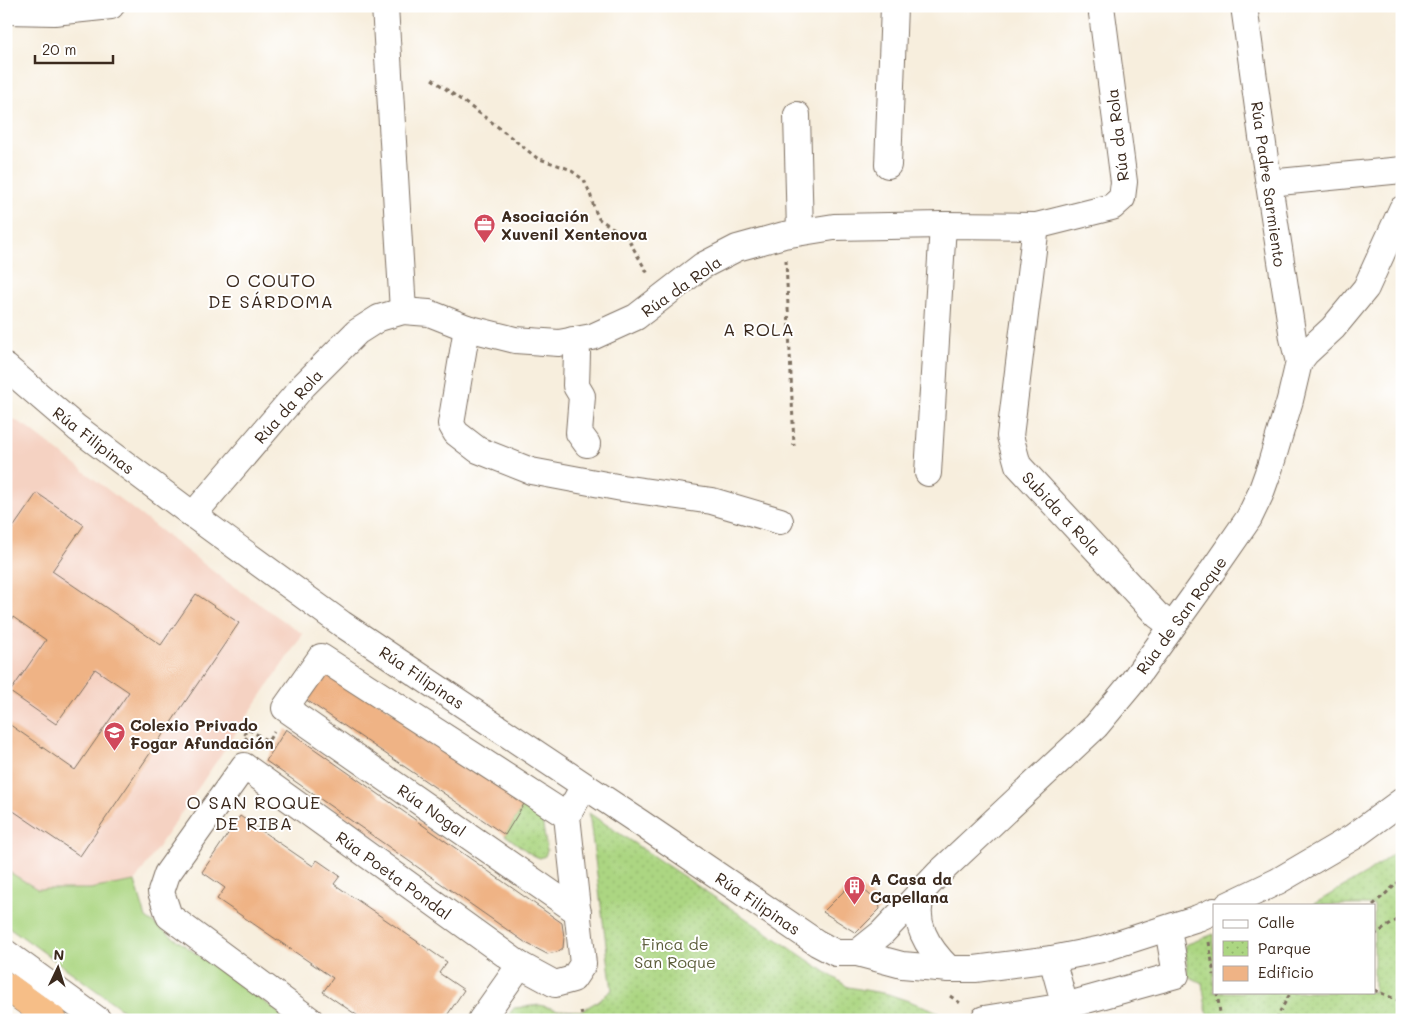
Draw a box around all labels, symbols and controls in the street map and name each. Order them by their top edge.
scale bar [35,32,112,64]
text: 20 m [42,39,76,59]
street label: Rúa da Rola [1101,88,1133,182]
street label: Rúa Padre Sarmiento [1247,100,1291,268]
place label: Asociación Xuvenil Xentenova [501,205,648,244]
office icon: Asociación Xuvenil Xentenova [473,212,497,243]
street label: Rúa da Rola [637,251,725,321]
district label: O COUTO DE SÁRDOMA [208,268,334,313]
district label: A ROLA [723,317,795,341]
street label: Rúa da Rola [249,364,327,448]
street label: Rúa Filipinas [49,401,139,479]
street label: Subida á Rola [1018,467,1106,559]
street label: Rúa de San Roque [1131,552,1231,678]
street label: Rúa Filipinas [375,641,469,713]
place label: Colexio Privado Fogar Afundación [130,714,274,753]
school or university icon: Colexio Privado Fogar Afundación [102,721,126,752]
street label: Rúa Nogal [394,779,470,841]
district label: O SAN ROQUE DE RIBA [187,790,321,835]
street label: Rúa Poeta Pondal [332,826,456,924]
street label: Rúa Filipinas [711,867,805,939]
place label: A Casa da Capellana [870,868,952,907]
building icon: A Casa da Capellana [842,875,866,906]
legend [1213,904,1376,994]
text: Calle [1258,912,1295,932]
park label: Finca de San Roque [634,933,716,972]
text: Parque [1258,938,1311,958]
north arrow [32,944,82,994]
text: N [53,945,65,964]
text: Edificio [1258,962,1314,982]

